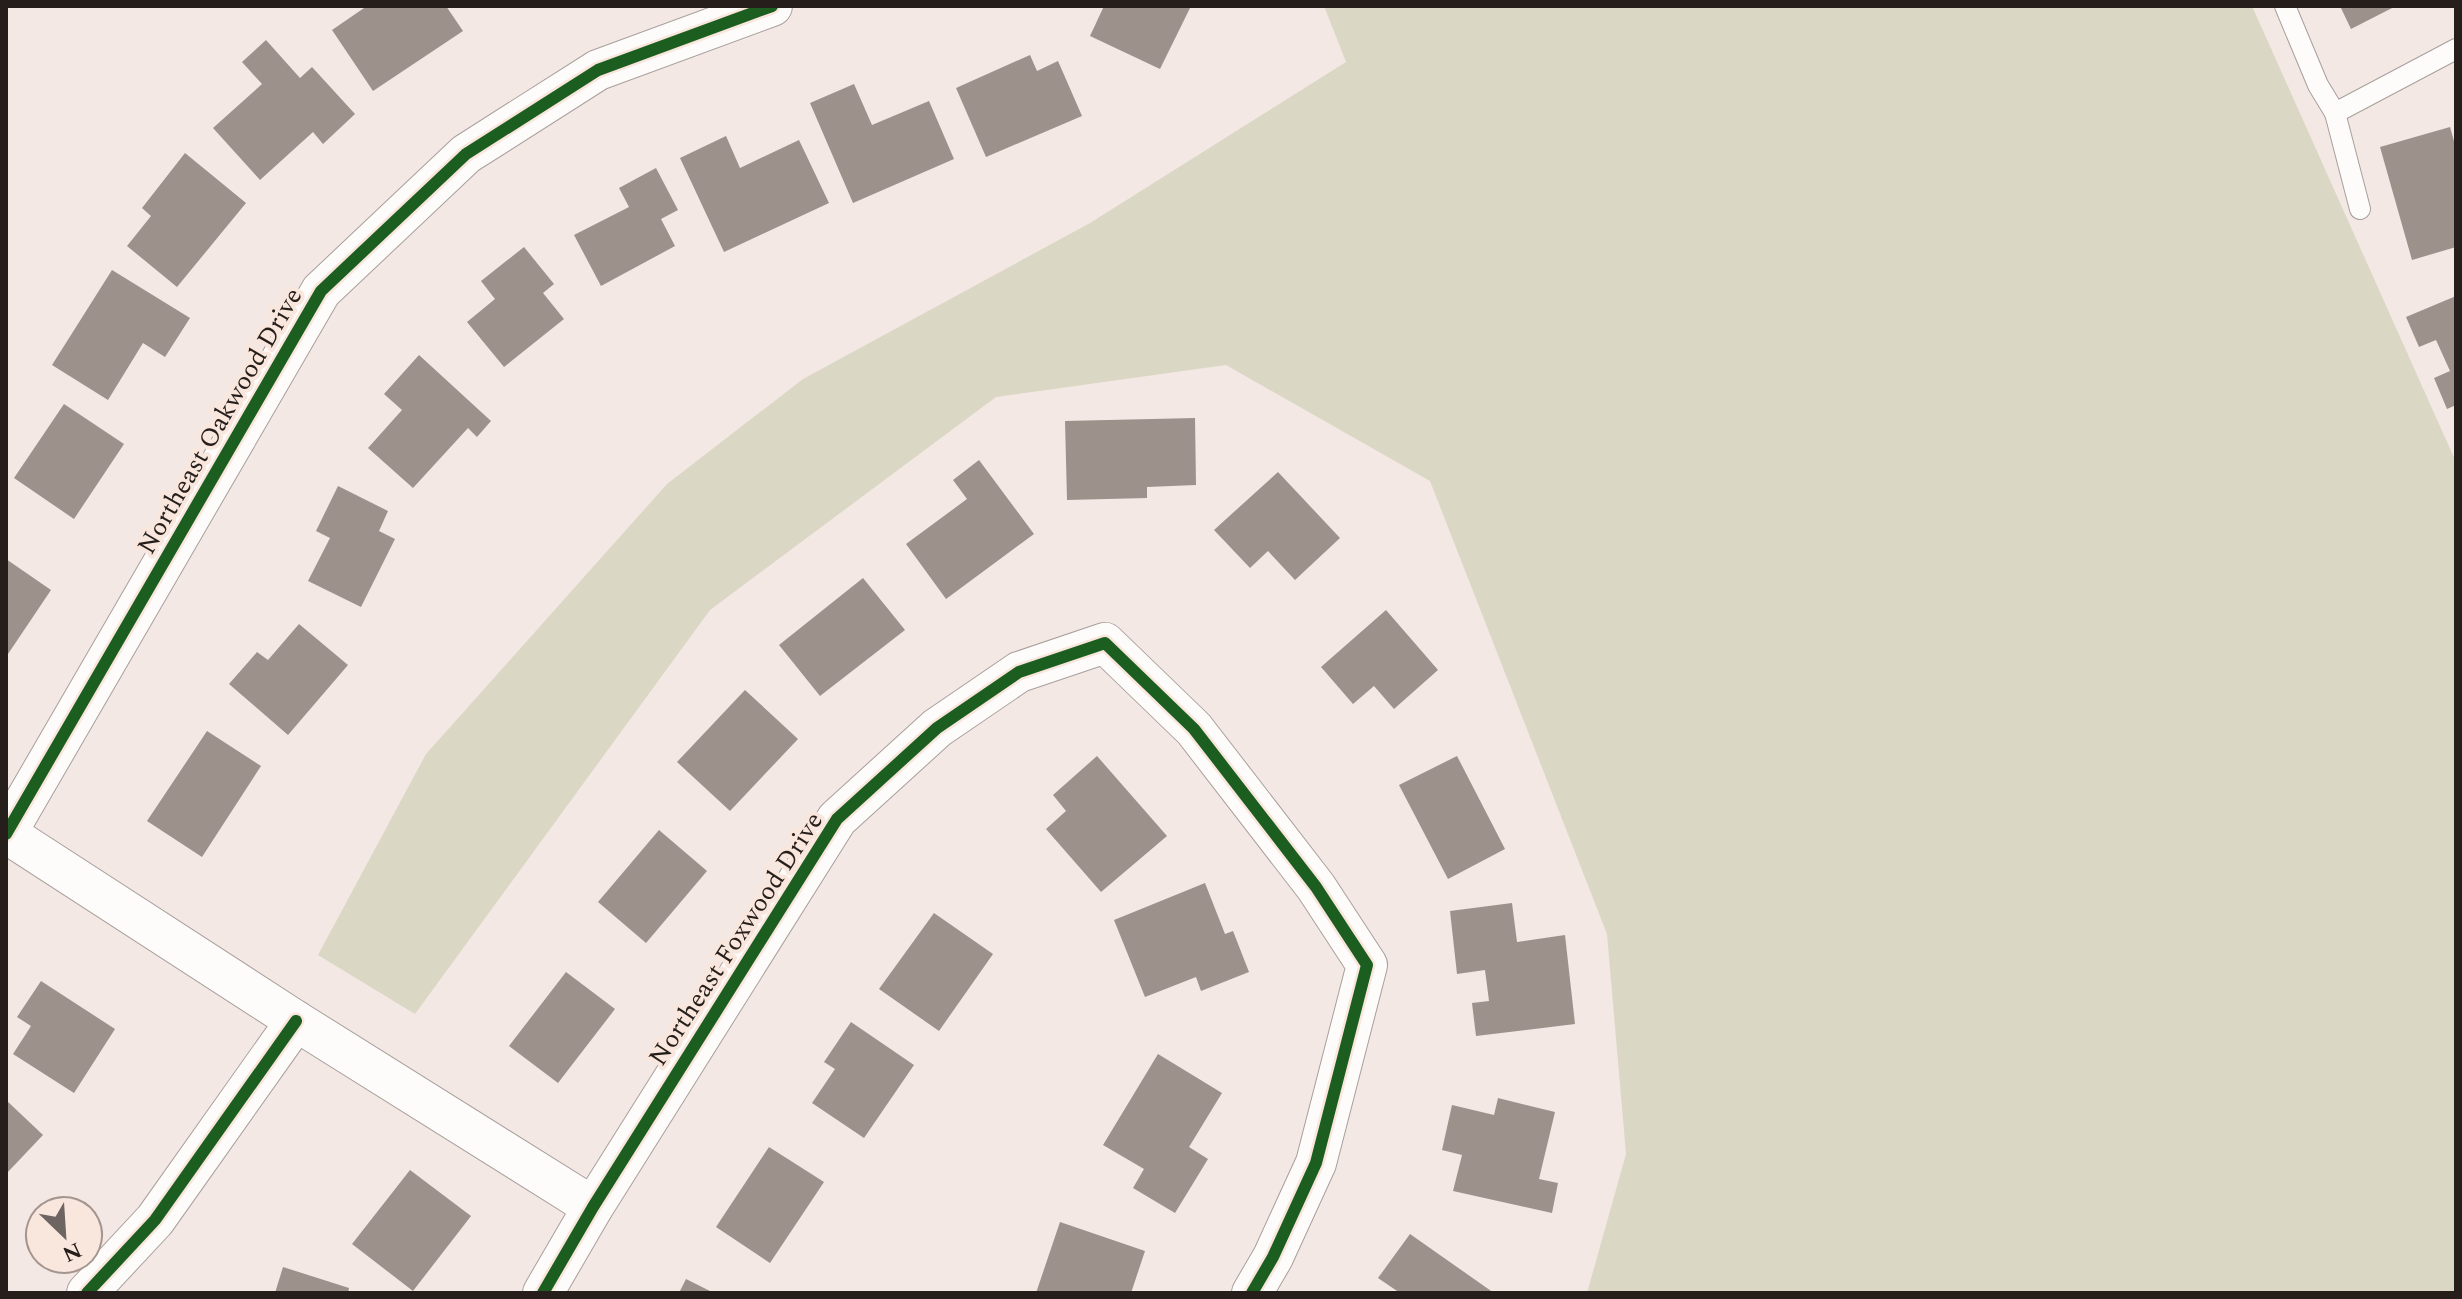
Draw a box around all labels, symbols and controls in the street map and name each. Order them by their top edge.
street label: Northeast Oakwood Drive [127,280,313,562]
street label: Northeast Foxwood Drive [639,804,833,1074]
north arrow [24,1195,104,1275]
text: N [57,1233,87,1271]

